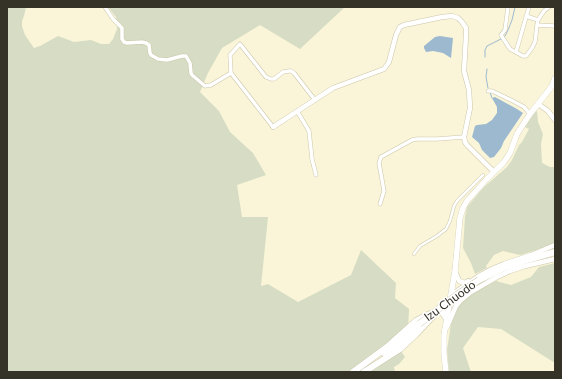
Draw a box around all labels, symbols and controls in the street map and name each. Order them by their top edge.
street label: Izu Chuodo [421,277,479,325]

